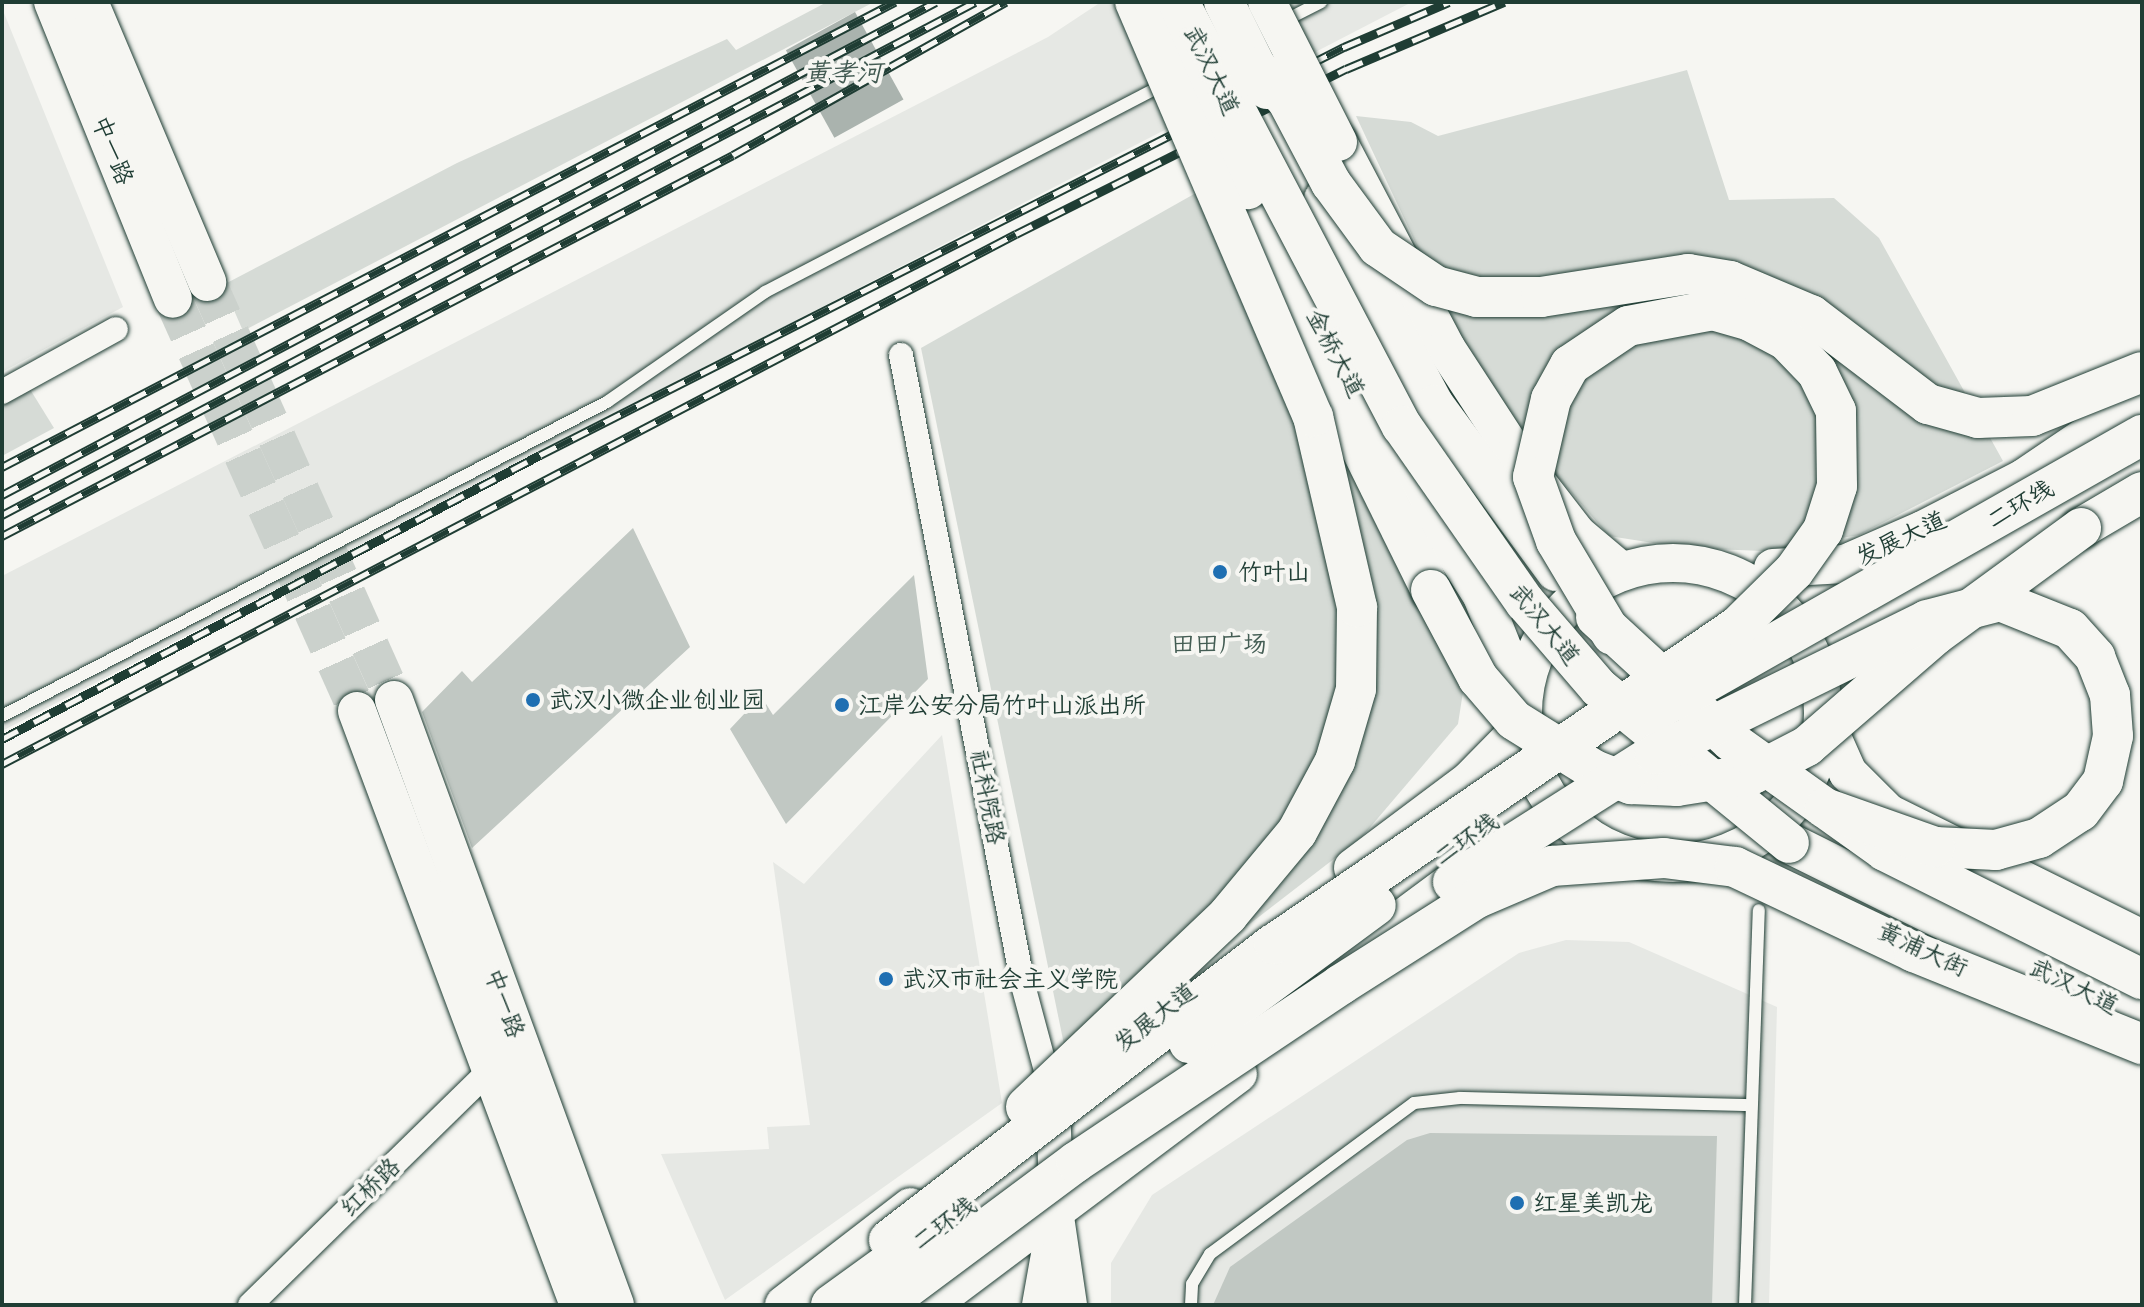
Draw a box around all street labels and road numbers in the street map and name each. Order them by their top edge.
street label: 武汉大道 [1178,21,1246,119]
street label: 中一路 [86,111,140,189]
street label: 金桥大道 [1301,304,1371,402]
street label: 二环线 [1982,474,2058,534]
street label: 发展大道 [1851,505,1951,571]
street label: 武汉大道 [1504,578,1586,670]
street label: 社科院路 [965,747,1011,847]
street label: 二环线 [1428,807,1504,871]
street label: 黄浦大街 [1873,916,1973,982]
street label: 武汉大道 [2025,952,2123,1020]
street label: 中一路 [479,964,531,1042]
street label: 发展大道 [1108,976,1202,1058]
street label: 红桥路 [334,1152,406,1222]
street label: 二环线 [906,1190,982,1256]

